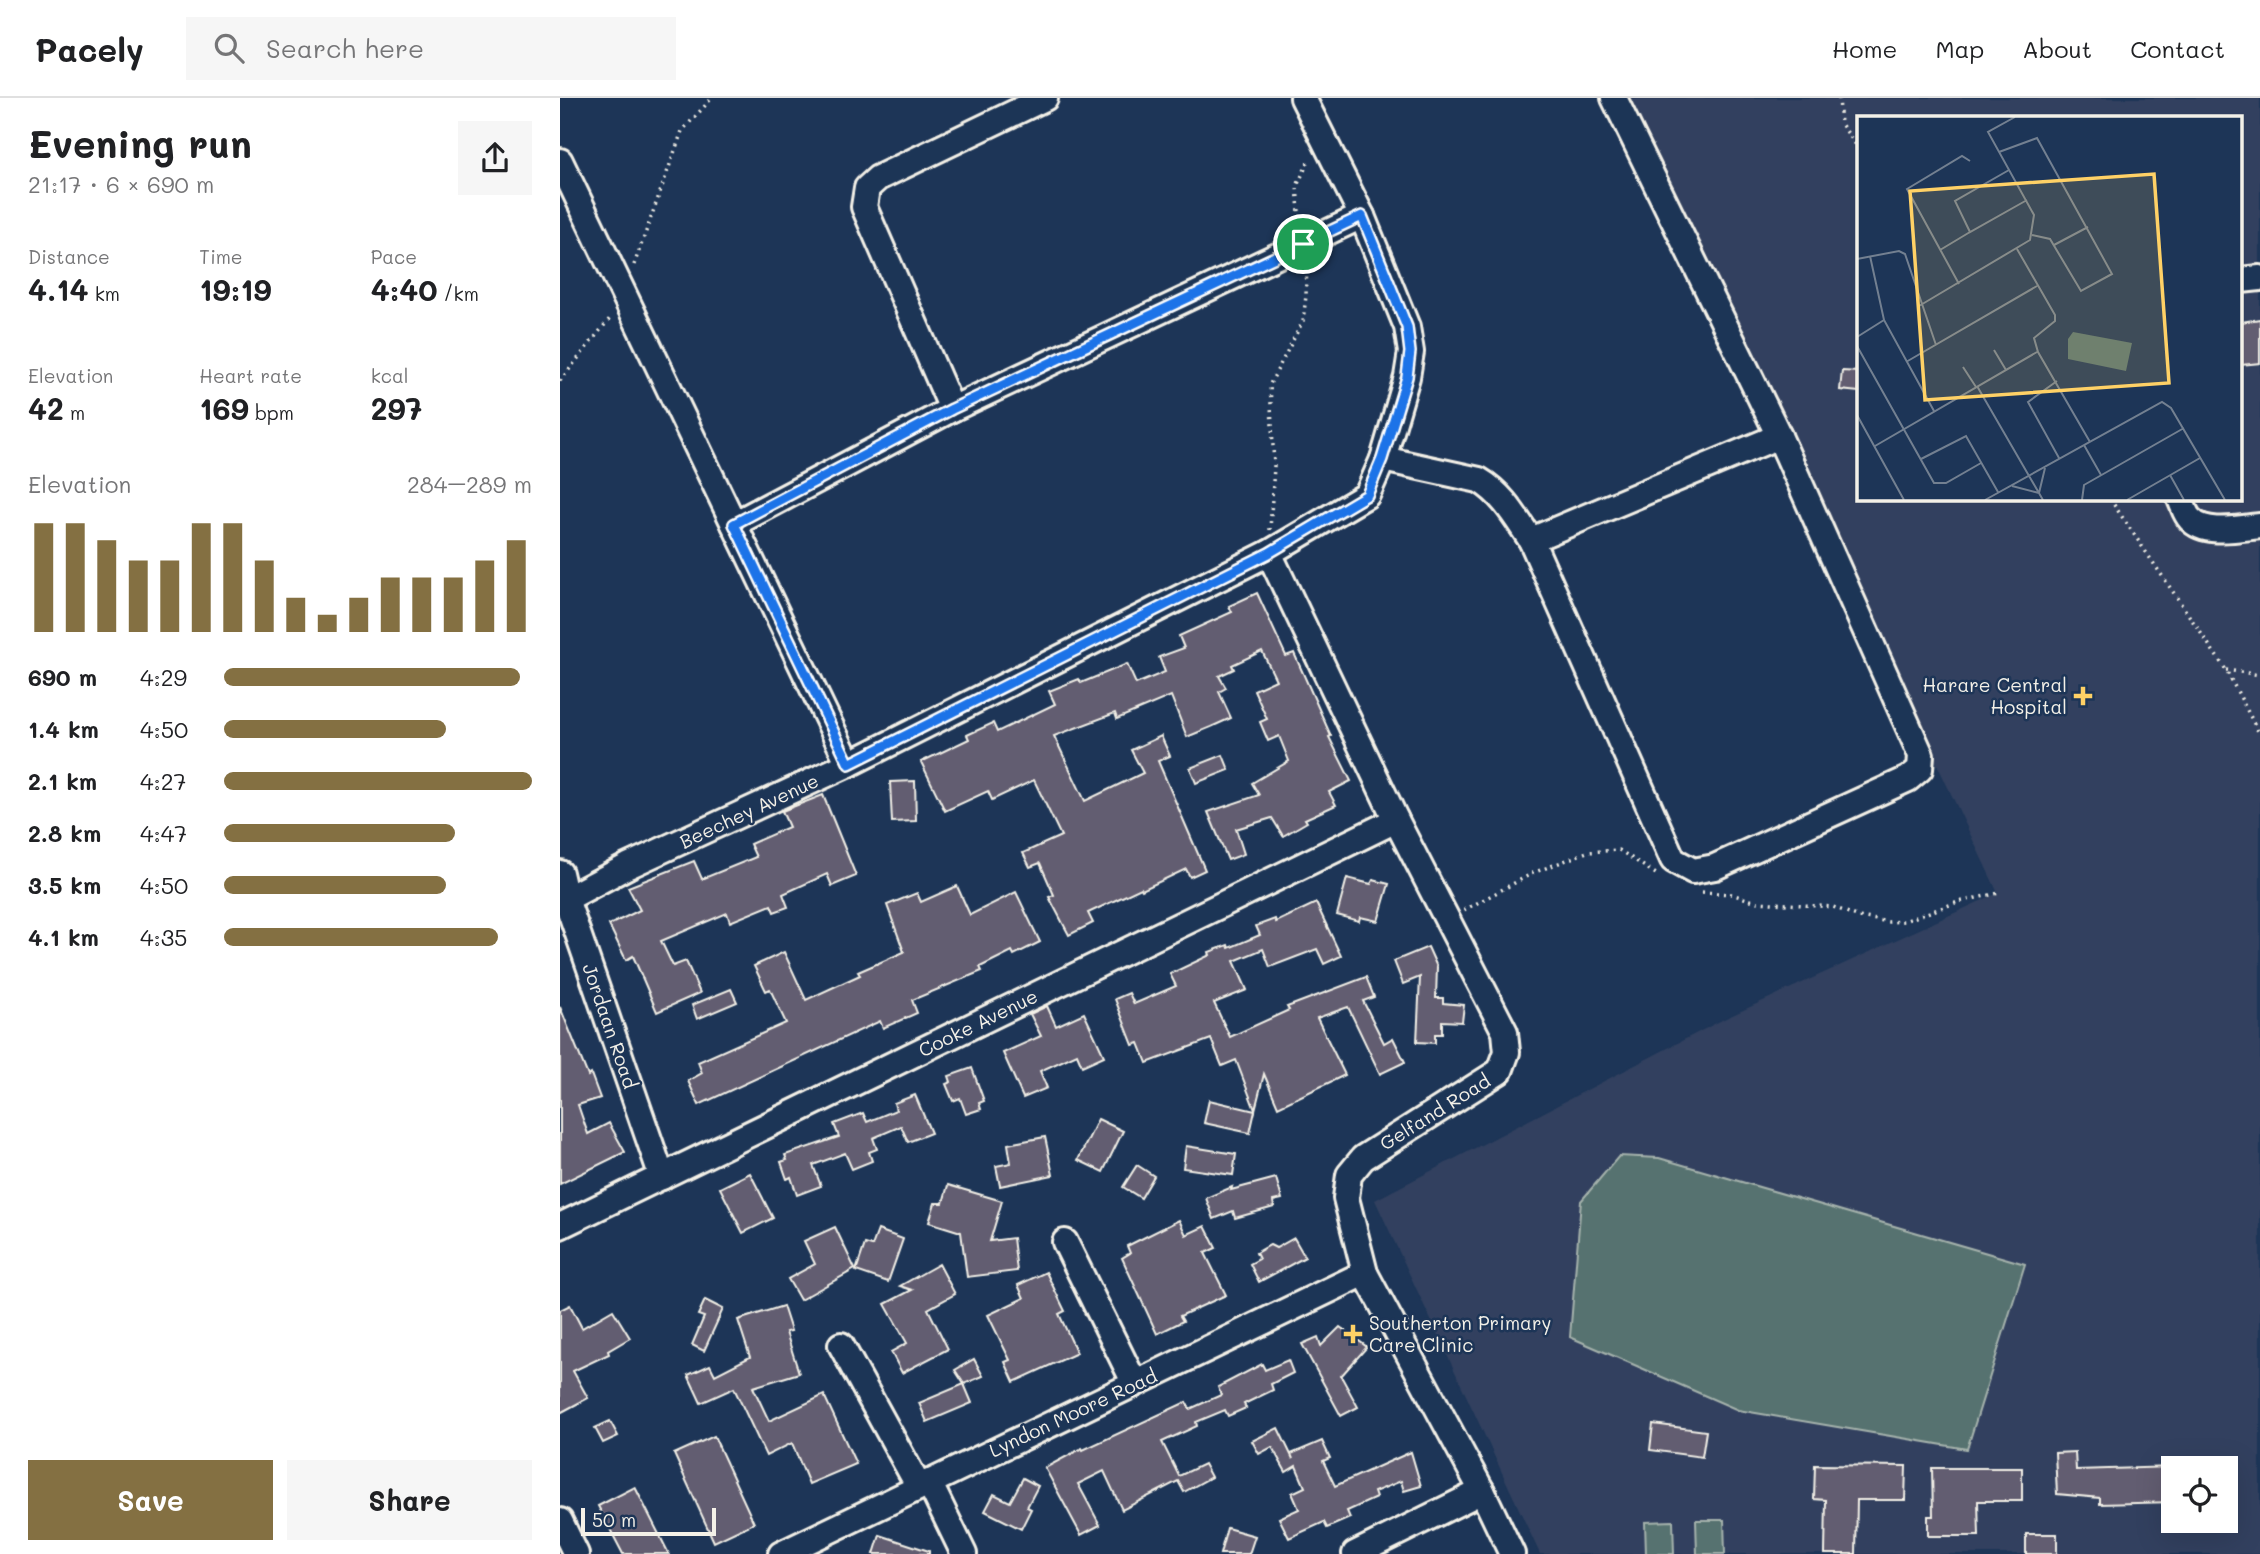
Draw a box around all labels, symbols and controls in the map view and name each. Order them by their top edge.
search box [186,17,676,80]
text: Pacely [35,27,144,70]
icon: search [210,29,248,67]
text: Search here [266,31,424,65]
text: Home [1832,33,1897,64]
text: Map [1935,33,1984,64]
text: About [2022,33,2092,64]
text: Contact [2130,33,2225,64]
inset map [1857,116,2242,500]
text: Evening run [28,118,252,168]
button: share [458,121,532,195]
text: 21:17 · 6 × 690 m [28,169,214,199]
pin [1273,214,1333,274]
icon: arrive [1284,225,1322,263]
text: Distance [28,244,110,269]
text: Time [199,244,243,269]
text: Pace [371,244,417,269]
text: 4.14 [28,269,89,309]
text: 19:19 [199,269,271,309]
text: 4:40 [371,269,438,309]
text: km [89,281,120,306]
text: /km [438,281,479,306]
text: Elevation [28,363,113,388]
text: Heart rate [199,363,302,388]
text: kcal [371,363,409,388]
text: 42 [28,388,64,428]
text: 169 [199,388,249,428]
text: 297 [371,388,422,428]
text: m [64,400,85,425]
text: bpm [249,400,294,425]
text: Elevation [28,469,131,499]
text: 284–289 m [407,469,532,499]
text: 690 m [28,662,97,692]
text: 4:29 [140,662,187,692]
place label: Harare Central Hospital [1923,672,2067,719]
marker: Harare Central Hospital [2073,686,2093,706]
text: 1.4 km [28,714,99,744]
text: 4:50 [140,714,188,744]
text: 2.1 km [28,766,97,796]
text: 4:27 [140,766,186,796]
street label: Beechey Avenue [675,767,822,854]
text: 2.8 km [28,818,101,848]
text: 4:47 [140,818,187,848]
text: 3.5 km [28,870,101,900]
text: 4:50 [140,870,188,900]
text: 4.1 km [28,922,99,952]
text: 4:35 [140,922,188,952]
street label: Jordaan Road [577,960,644,1092]
street label: Cooke Avenue [914,983,1042,1062]
street label: Gelfand Road [1375,1068,1495,1156]
place label: Southerton Primary Care Clinic [1369,1310,1551,1357]
marker: Southerton Primary Care Clinic [1343,1324,1363,1344]
street label: Lyndon Moore Road [985,1363,1161,1462]
map controls [2161,1456,2238,1533]
button: locate [2161,1456,2238,1533]
button: Save [28,1460,273,1540]
button: Share [287,1460,532,1540]
scale bar [581,1505,716,1537]
text: 50 m [592,1507,636,1532]

